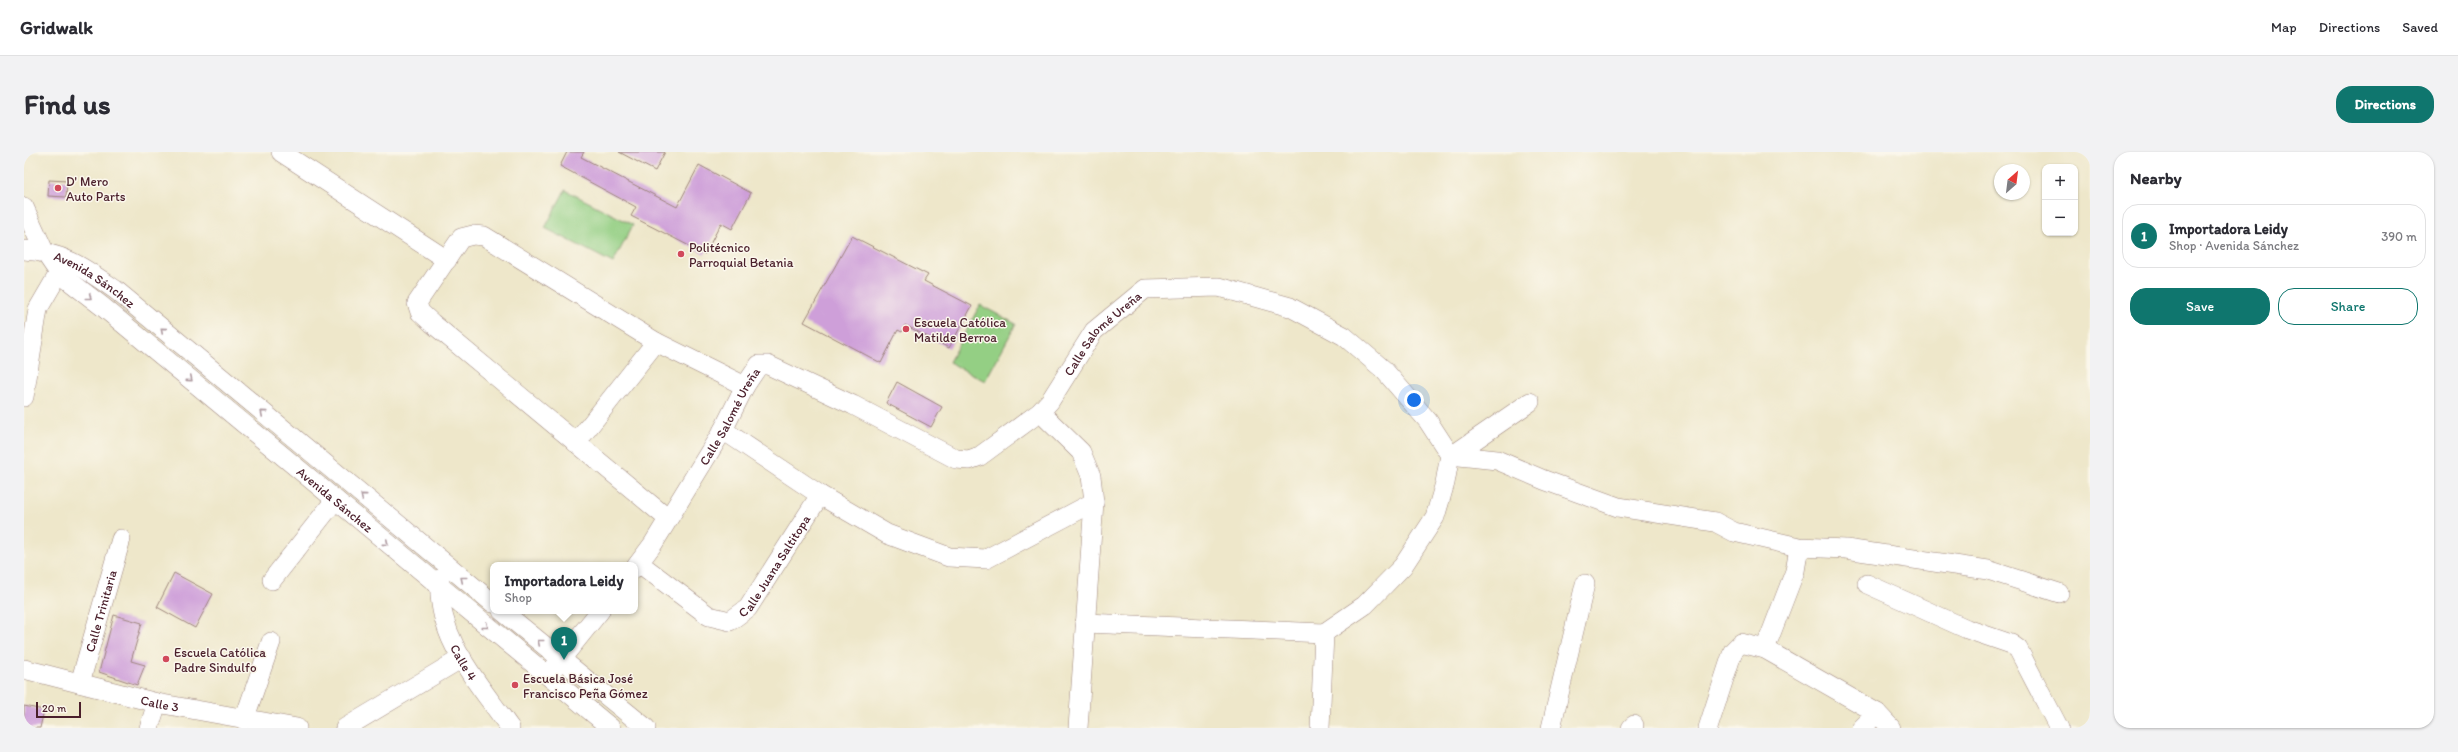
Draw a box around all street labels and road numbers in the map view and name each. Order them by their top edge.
street label: Avenida Sánchez [52,249,138,311]
street label: Calle Salomé Ureña [1061,288,1145,379]
street label: Calle Salomé Ureña [696,364,763,468]
street label: Avenida Sánchez [294,464,376,535]
street label: Calle Juana Saltitopa [736,512,814,621]
street label: Calle Trinitaria [82,568,120,654]
street label: Calle 4 [447,642,480,683]
street label: Calle 3 [139,692,180,715]

